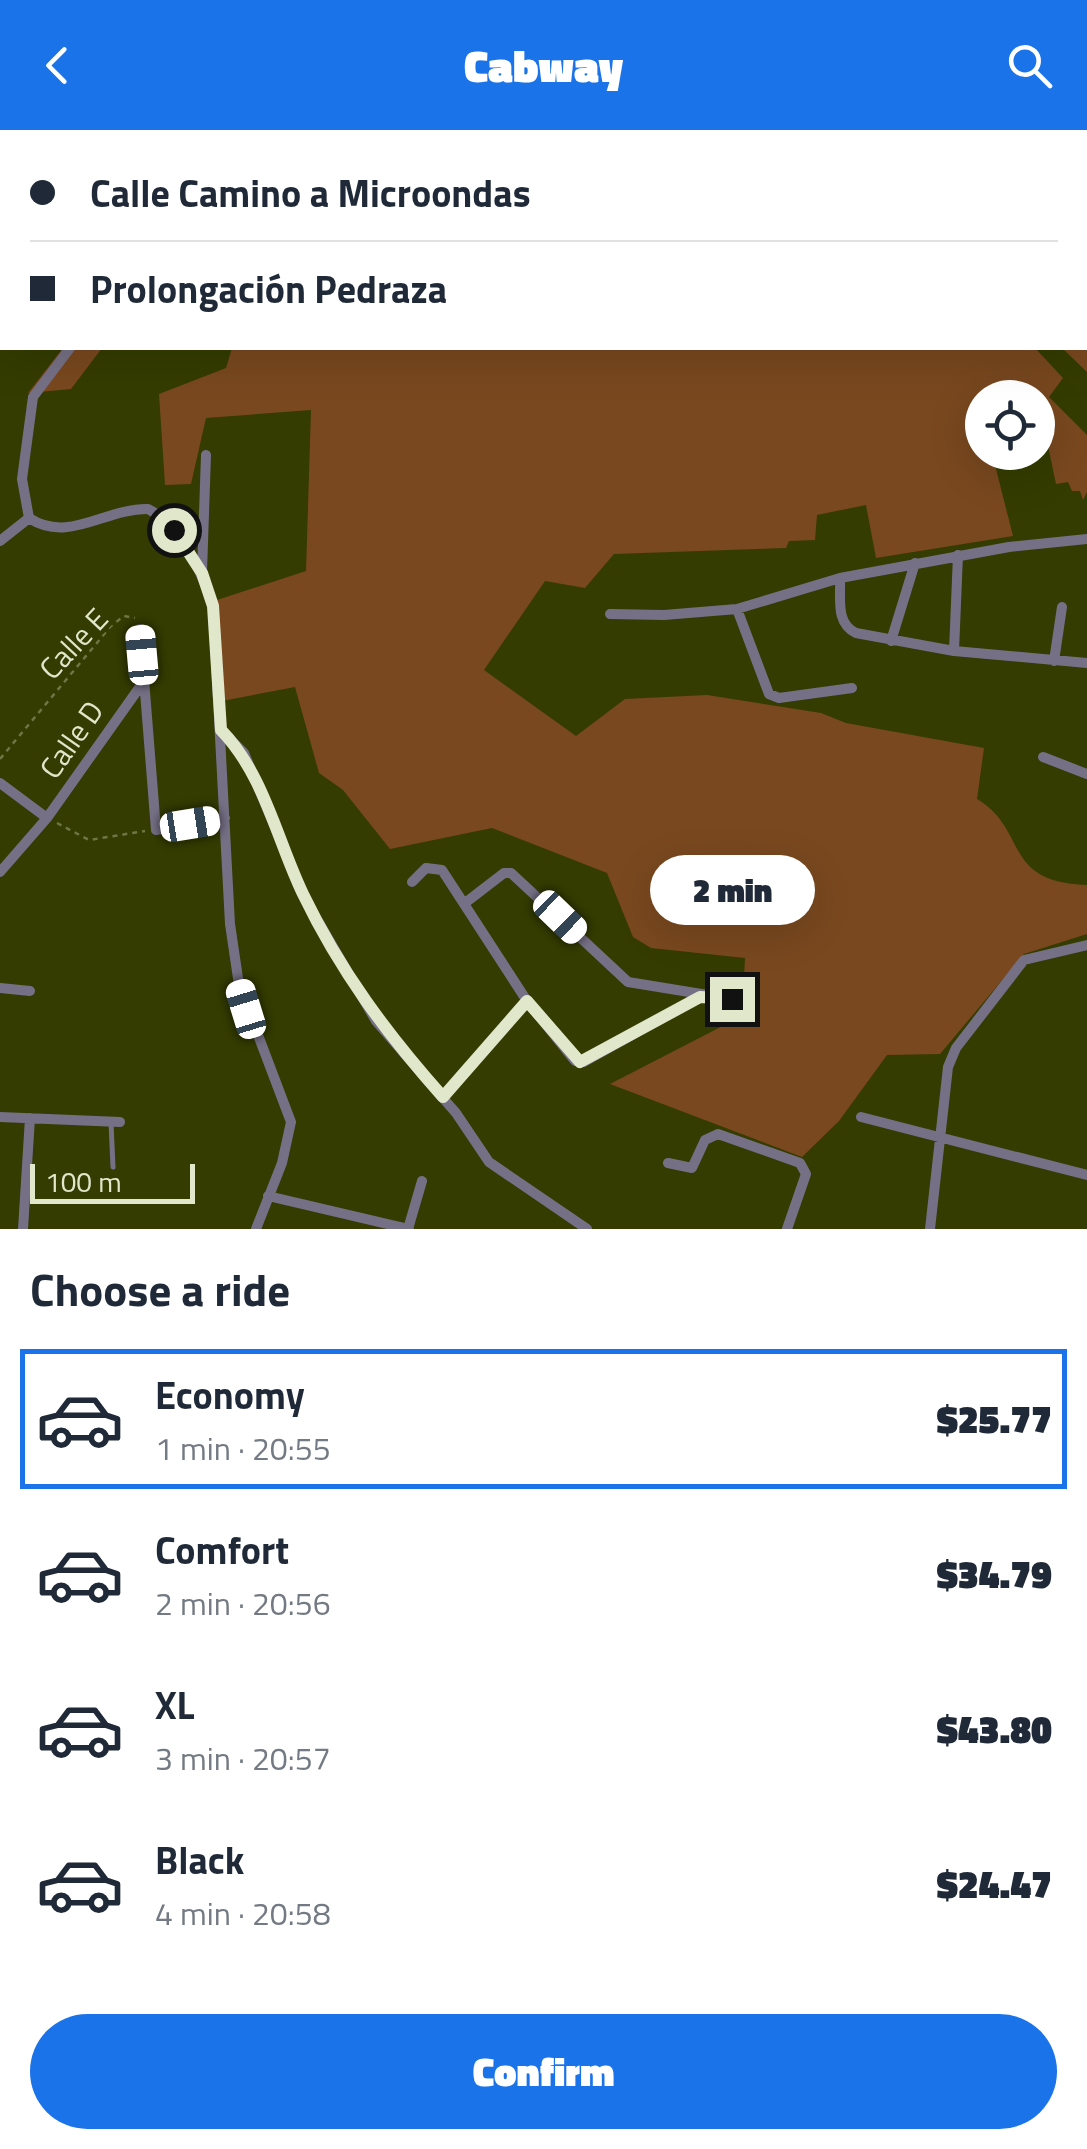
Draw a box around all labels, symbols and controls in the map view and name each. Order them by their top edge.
text: Cabway [464,31,623,99]
icon: back [30,38,85,93]
icon: search [1002,38,1057,93]
text: Calle Camino a Microondas [90,164,531,222]
text: Prolongación Pedraza [90,260,447,318]
map controls [965,380,1055,470]
button: locate [965,380,1055,470]
route start [152,508,197,553]
street label: Calle E [28,597,119,690]
car [124,624,160,686]
street label: Calle D [28,691,115,788]
car [158,804,222,844]
callout: 2 min [650,854,814,924]
text: 2 min [693,866,772,914]
car [528,885,592,949]
car [223,976,269,1042]
route end [710,977,755,1022]
scale bar [30,1159,195,1204]
text: 100 m [45,1160,122,1203]
text: Choose a ride [30,1255,290,1323]
text: Economy [155,1366,305,1424]
icon: car [35,1374,125,1464]
text: $25.77 [937,1390,1052,1448]
text: 1 min · 20:55 [155,1424,331,1472]
text: Comfort [155,1521,289,1579]
icon: car [35,1529,125,1619]
text: $34.79 [937,1545,1052,1603]
text: 2 min · 20:56 [155,1579,331,1627]
text: XL [155,1676,195,1734]
icon: car [35,1684,125,1774]
text: $43.80 [937,1700,1052,1758]
text: 3 min · 20:57 [155,1734,331,1782]
text: Black [155,1831,244,1889]
icon: car [35,1839,125,1929]
text: $24.47 [937,1855,1052,1913]
text: 4 min · 20:58 [155,1889,331,1937]
button: Confirm [30,2014,1057,2129]

